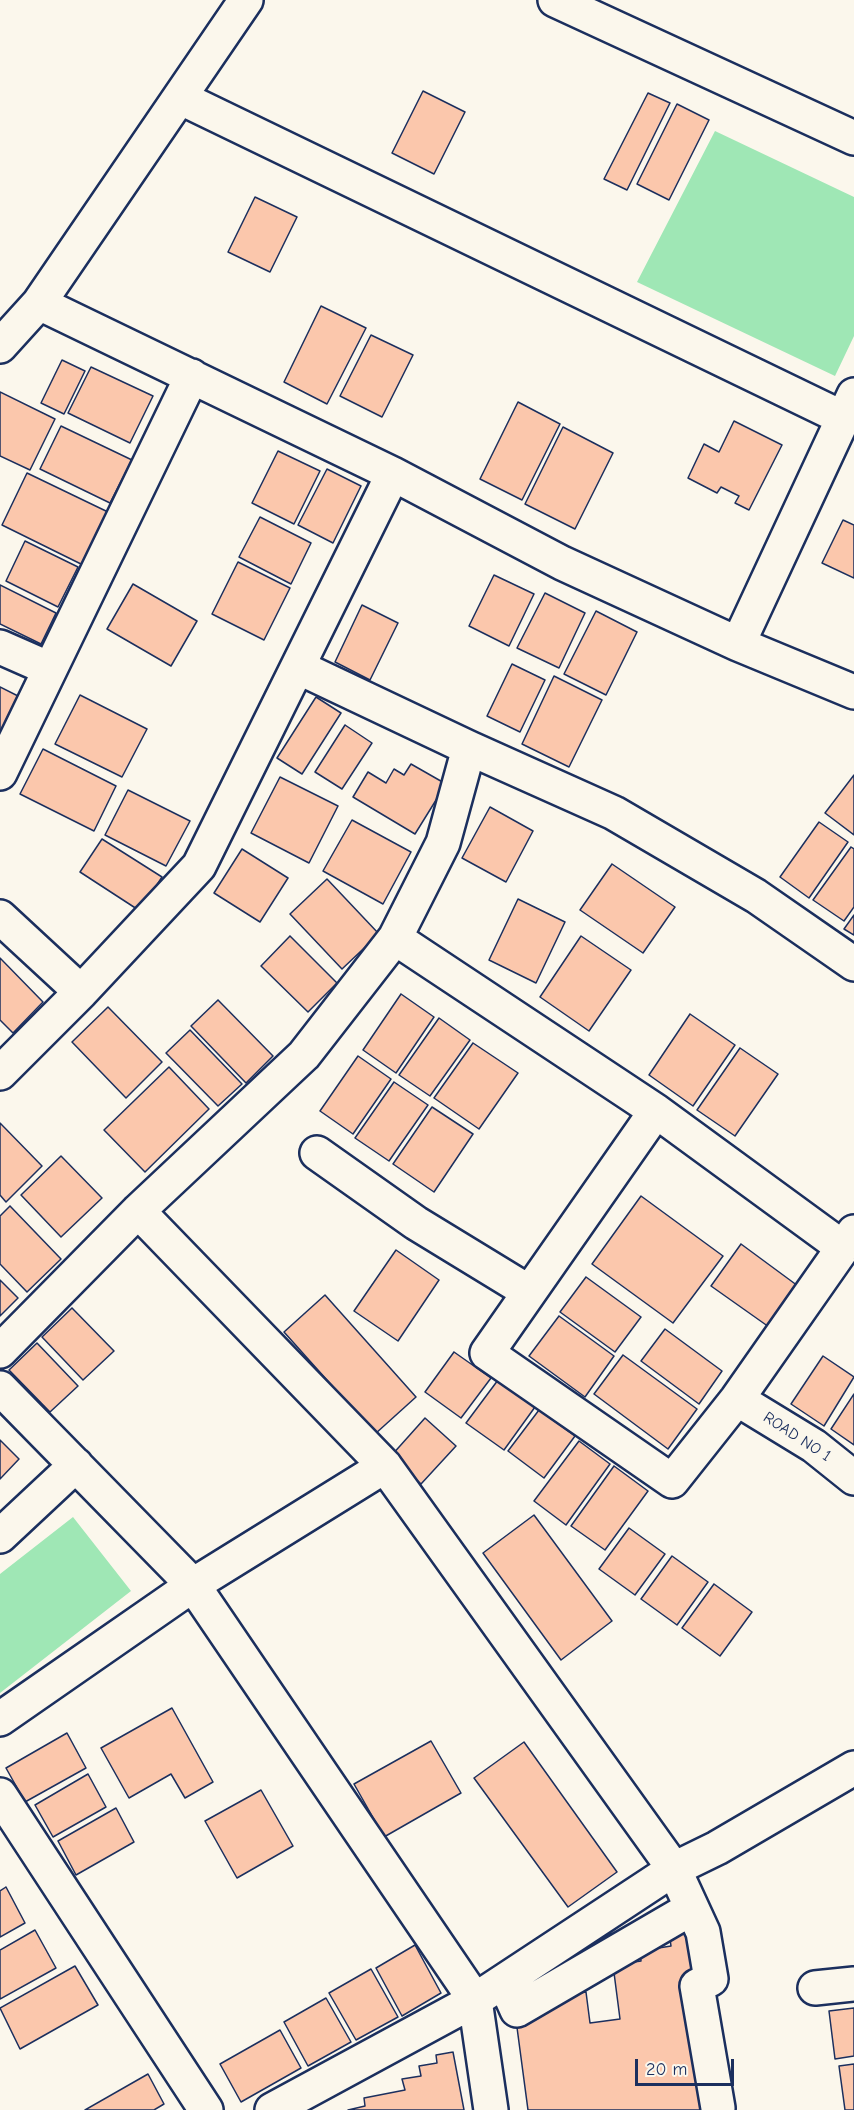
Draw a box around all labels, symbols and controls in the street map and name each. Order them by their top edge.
street label: ROAD NO 1 [759,1408,835,1466]
scale bar [638,2047,737,2085]
text: 20 m [646,2059,687,2080]

